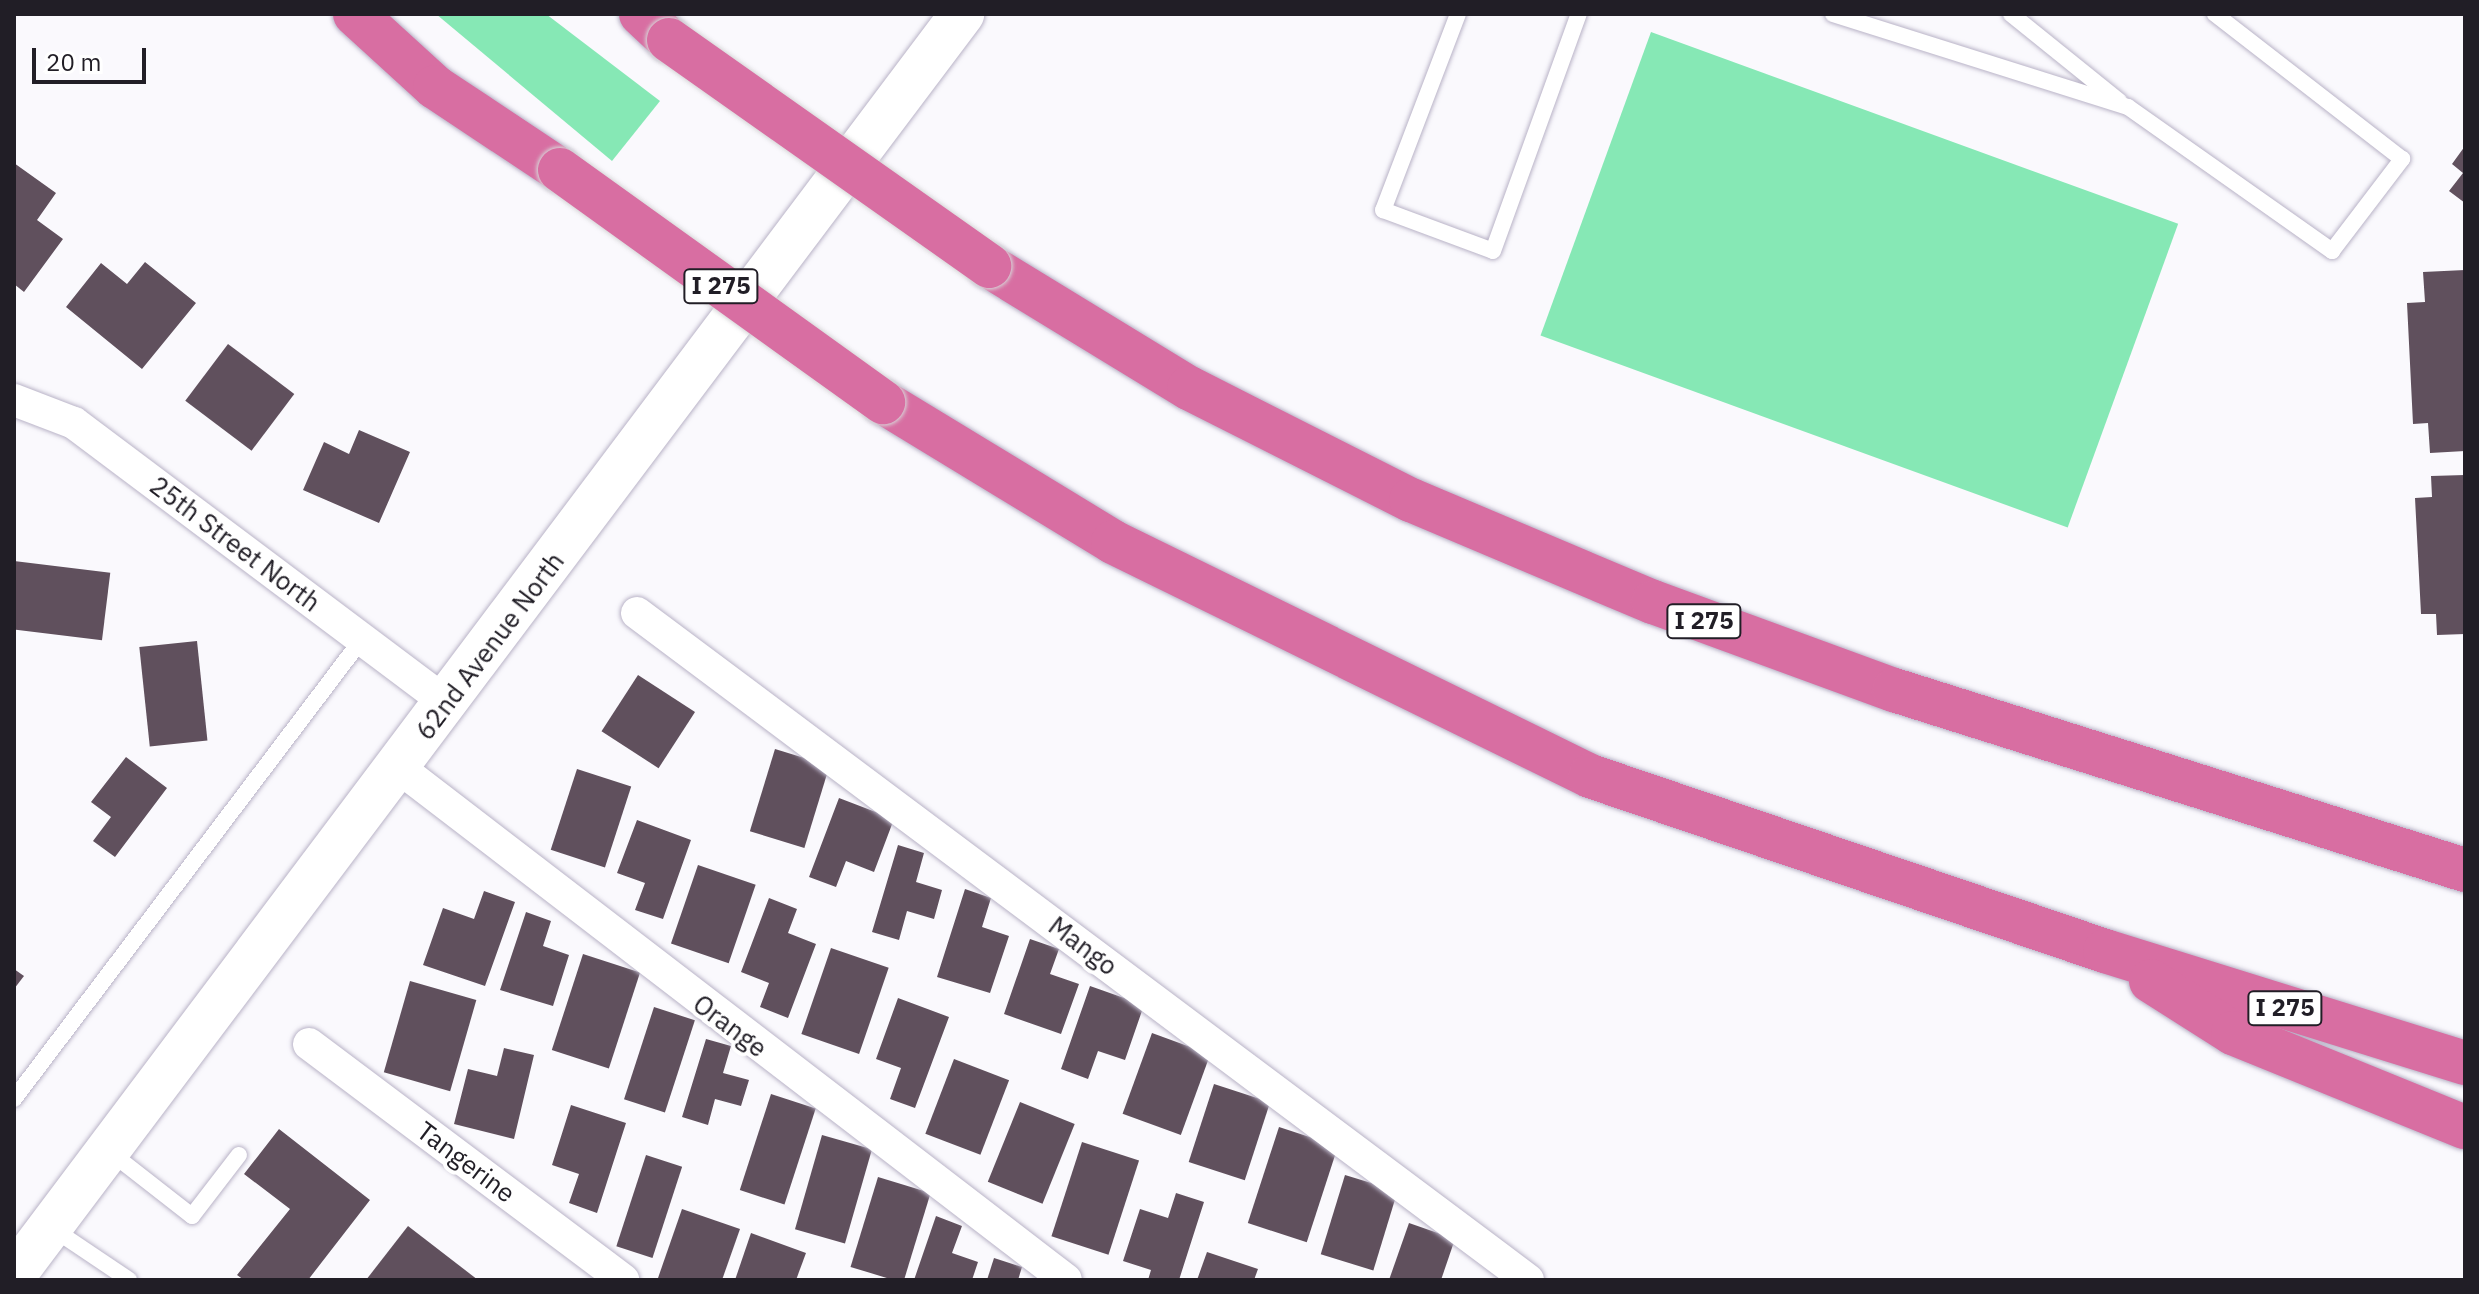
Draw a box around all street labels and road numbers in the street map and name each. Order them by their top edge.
road number: I 275 [683,266,759,306]
street label: 25th Street North [144,470,326,618]
street label: 62nd Avenue North [409,546,571,746]
road number: I 275 [1666,601,1742,641]
street label: Mango [1043,910,1123,982]
street label: Orange [687,988,773,1064]
road number: I 275 [2247,988,2323,1028]
street label: Tangerine [411,1115,521,1209]

